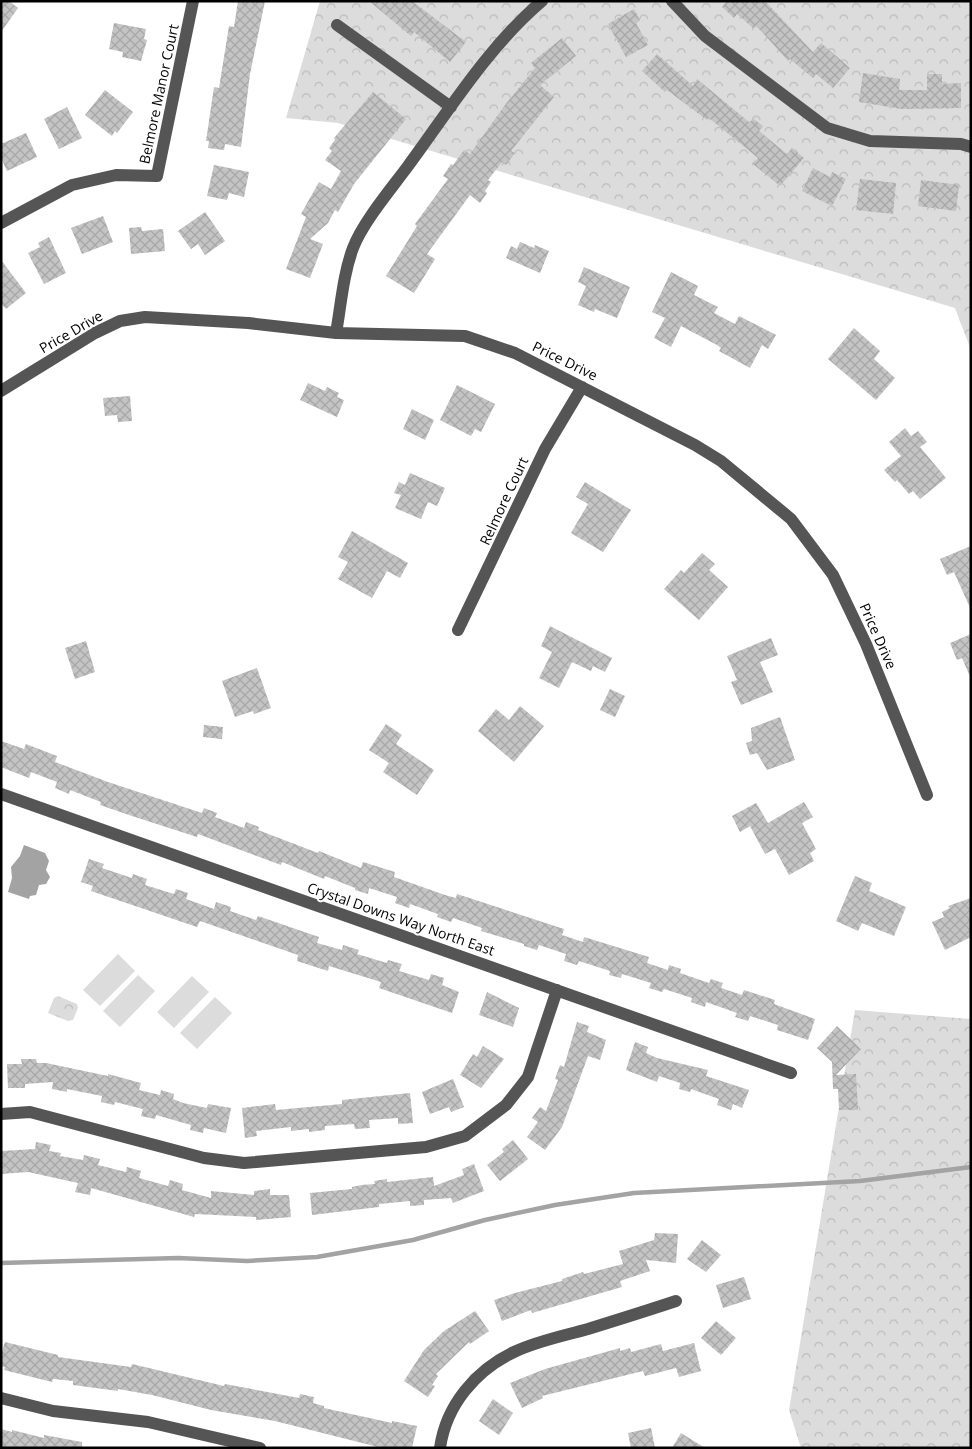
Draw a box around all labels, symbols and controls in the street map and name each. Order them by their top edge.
street label: Belmore Manor Court [134,22,183,165]
street label: Price Drive [36,306,106,357]
street label: Price Drive [530,337,601,385]
street label: Relmore Court [475,454,532,548]
street label: Price Drive [856,600,901,672]
street label: Crystal Downs Way North East [305,877,497,960]

